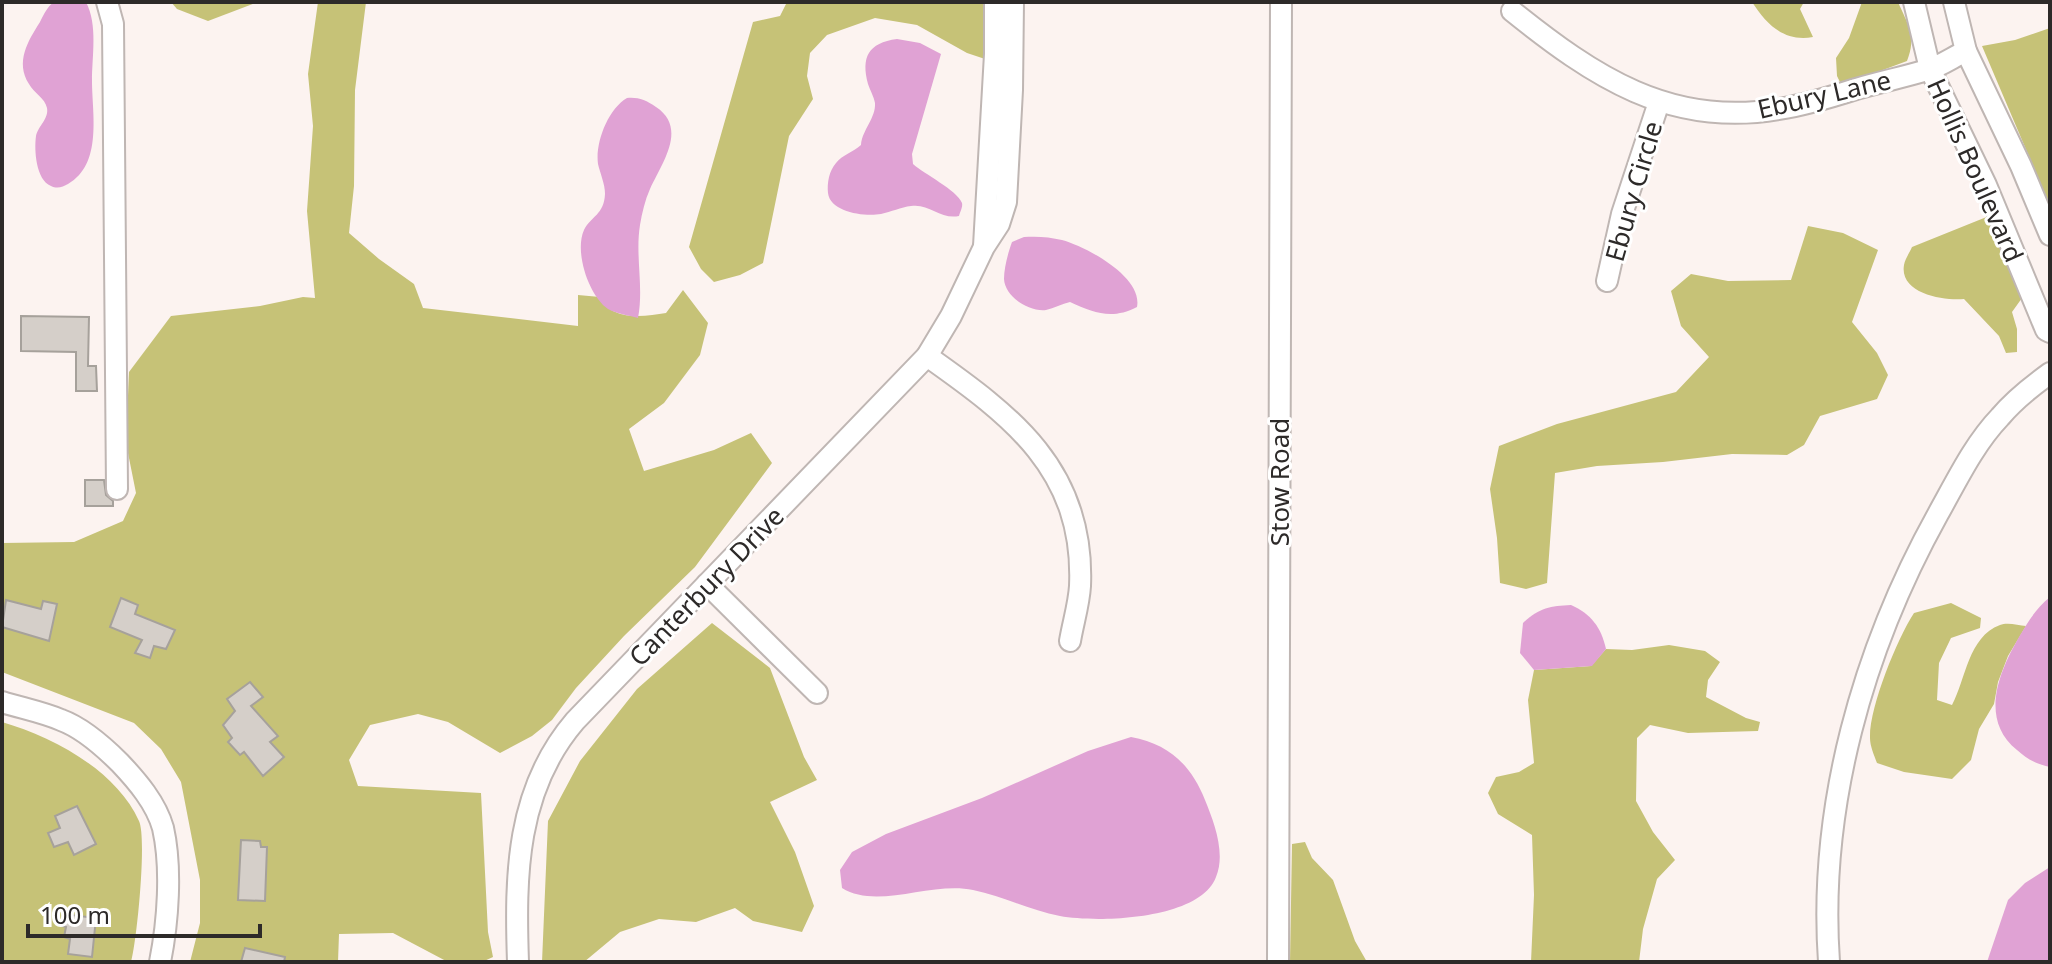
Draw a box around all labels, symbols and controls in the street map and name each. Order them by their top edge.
street label: Ebury Lane [1754,61,1894,127]
street label: Hollis Boulevard [1919,72,2033,268]
street label: Ebury Circle [1596,117,1670,265]
street label: Stow Road [1261,418,1297,546]
street label: Canterbury Drive [620,498,792,674]
scale bar [28,888,260,938]
text: 100 m [40,898,110,931]

